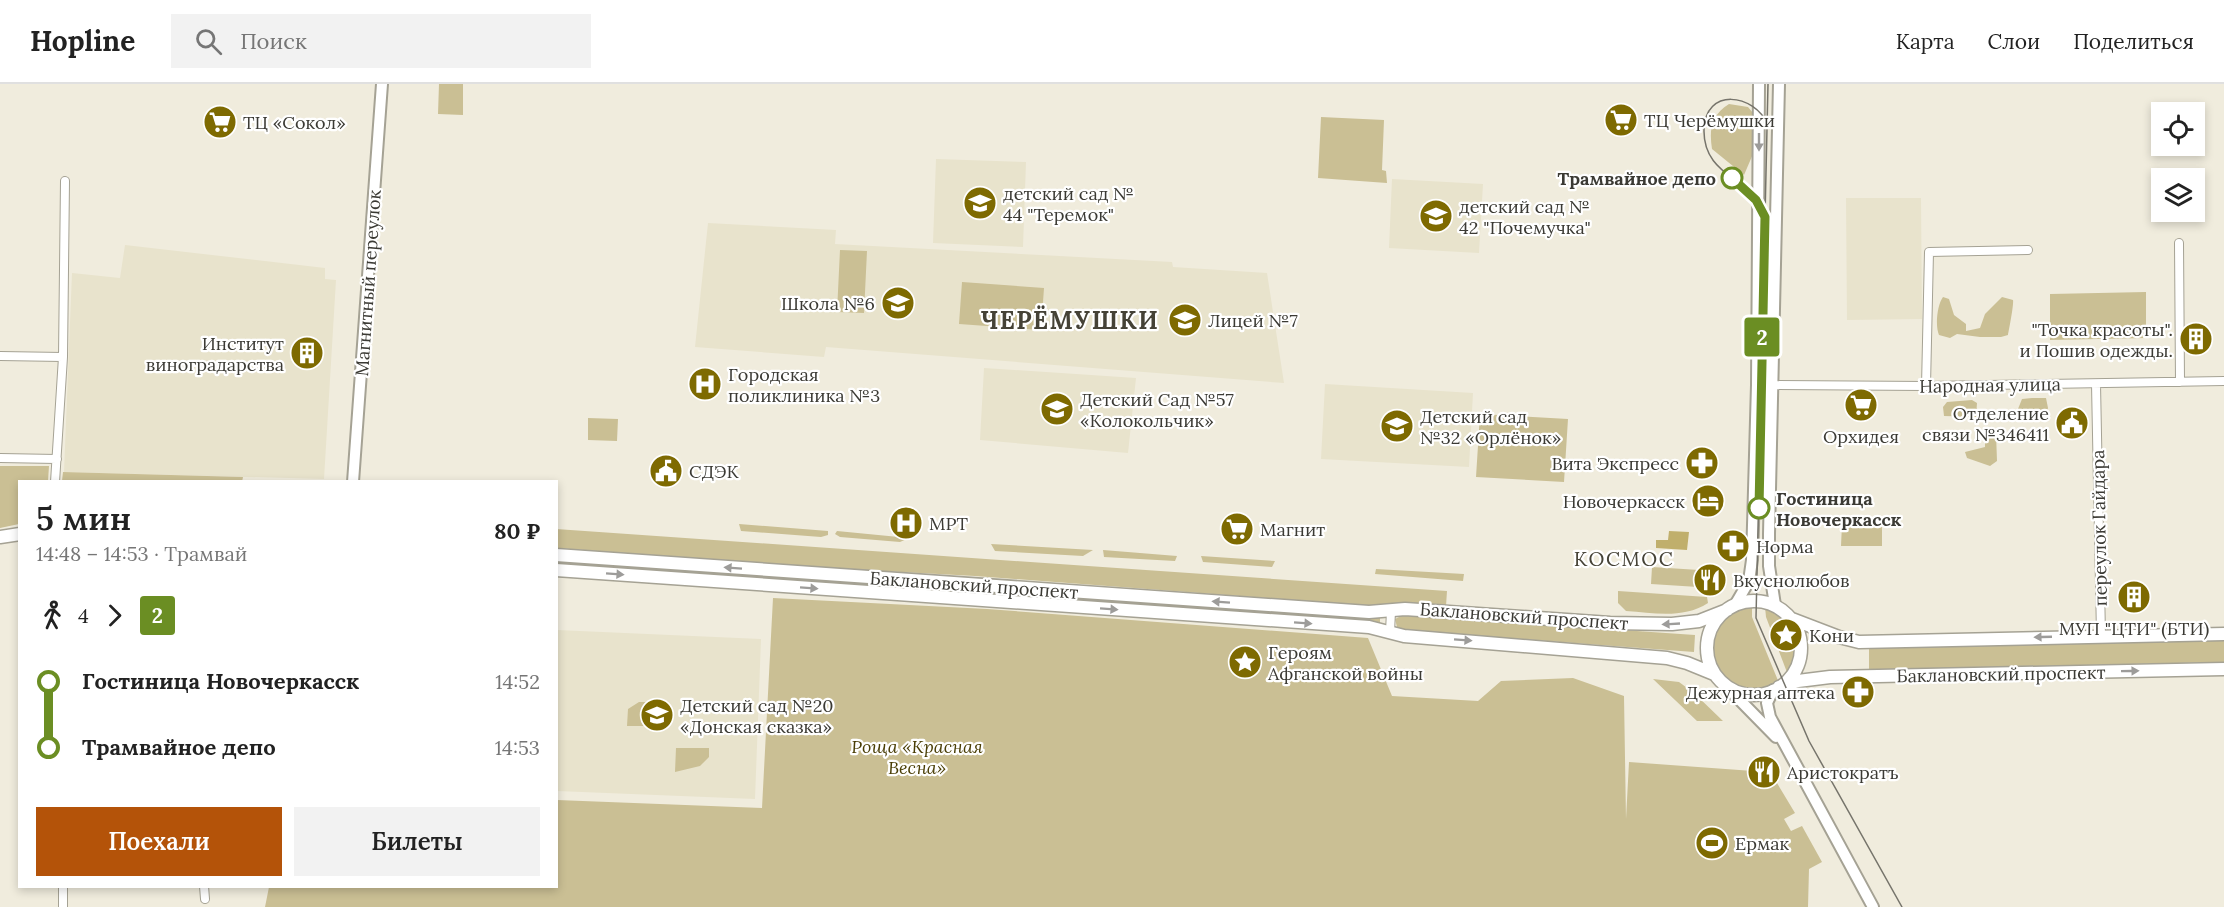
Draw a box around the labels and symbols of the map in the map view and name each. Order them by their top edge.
supermarket icon: ТЦ Черёмушки [1603,102,1639,138]
supermarket icon: ТЦ «Сокол» [202,104,238,140]
place label: ТЦ Черёмушки [1644,109,1775,132]
place label: ТЦ «Сокол» [243,111,346,134]
one-way arrow [1754,133,1764,152]
place label: Трамвайное депо [1558,167,1716,190]
marker: Трамвайное депо [1721,167,1743,189]
place label: детский сад № 44 "Теремок" [1003,182,1134,226]
school or university icon: детский сад № 44 "Теремок" [962,185,998,221]
street label: Магнитный переулок [350,188,386,377]
place label: детский сад № 42 "Почемучка" [1459,195,1591,239]
school or university icon: детский сад № 42 "Почемучка" [1418,198,1454,234]
school or university icon: Школа №6 [880,285,916,321]
place label: Школа №6 [781,292,875,315]
school or university icon: Лицей №7 [1167,302,1203,338]
district label: ЧЕРЁМУШКИ [981,305,1159,336]
place label: Лицей №7 [1208,309,1298,332]
line badge: 2 [1742,318,1782,356]
place label: "Точка красоты". и Пошив одежды. [2020,318,2173,362]
building icon: "Точка красоты". и Пошив одежды. [2178,321,2214,357]
place label: Институт виноградарства [146,332,284,376]
building icon: Институт виноградарства [289,335,325,371]
place label: Городская поликлиника №3 [728,363,880,407]
hospital icon: Городская поликлиника №3 [687,366,723,402]
street label: Народная улица [1919,372,2061,398]
supermarket icon: Орхидея [1843,387,1879,423]
place label: Детский Сад №57 «Колокольчик» [1080,388,1234,432]
school or university icon: Детский Сад №57 «Колокольчик» [1039,391,1075,427]
place label: Отделение связи №346411 [1922,402,2049,446]
place label: Детский сад №32 «Орлёнок» [1420,405,1561,449]
public building icon: Отделение связи №346411 [2054,405,2090,441]
school or university icon: Детский сад №32 «Орлёнок» [1379,408,1415,444]
place label: Орхидея [1823,425,1899,448]
pharmacy icon: Вита Экспресс [1684,445,1720,481]
street label: переулок Гайдара [2086,449,2112,607]
place label: Вита Экспресс [1551,452,1679,475]
public building icon: СДЭК [648,453,684,489]
place label: СДЭК [689,460,739,483]
hotel icon: Новочеркасск [1690,483,1726,519]
place label: Гостиница Новочеркасск [1776,487,1902,531]
place label: Новочеркасск [1563,490,1685,513]
marker: Гостиница Новочеркасск [1748,497,1770,519]
hospital icon: МРТ [888,505,924,541]
supermarket icon: Магнит [1219,511,1255,547]
place label: МРТ [929,512,968,535]
place label: Магнит [1260,518,1325,541]
pharmacy icon: Норма [1715,528,1751,564]
place label: Норма [1756,535,1814,558]
district label: КОСМОС [1574,546,1674,571]
restaurant icon: Вкуснолюбов [1692,562,1728,598]
one-way arrow [724,563,743,573]
street label: Баклановский проспект [869,566,1079,604]
one-way arrow [605,569,624,578]
place label: Вкуснолюбов [1733,569,1850,592]
building icon: МУП "ЦТИ" (БТИ) [2116,579,2152,615]
one-way arrow [800,583,819,592]
one-way arrow [1211,597,1230,606]
street label: Баклановский проспект [1419,597,1629,635]
one-way arrow [1099,604,1118,614]
place icon: Кони [1768,617,1804,653]
place label: МУП "ЦТИ" (БТИ) [2059,617,2209,640]
one-way arrow [1294,618,1313,627]
one-way arrow [1661,619,1680,628]
place label: Кони [1809,624,1854,647]
one-way arrow [2033,632,2052,642]
one-way arrow [1453,635,1472,645]
place label: Героям Афганской войны [1267,641,1423,685]
place icon: Героям Афганской войны [1227,644,1263,680]
street label: Баклановский проспект [1896,661,2106,687]
one-way arrow [2121,666,2140,676]
pharmacy icon: Дежурная аптека [1840,674,1876,710]
place label: Дежурная аптека [1686,681,1835,704]
place label: Детский сад №20 «Донская сказка» [680,694,834,738]
school or university icon: Детский сад №20 «Донская сказка» [639,697,675,733]
park label: Роща «Красная Весна» [851,735,983,779]
restaurant icon: Аристократъ [1746,754,1782,790]
place label: Аристократъ [1786,761,1898,784]
sports icon: Ермак [1694,825,1730,861]
place label: Ермак [1735,832,1790,855]

